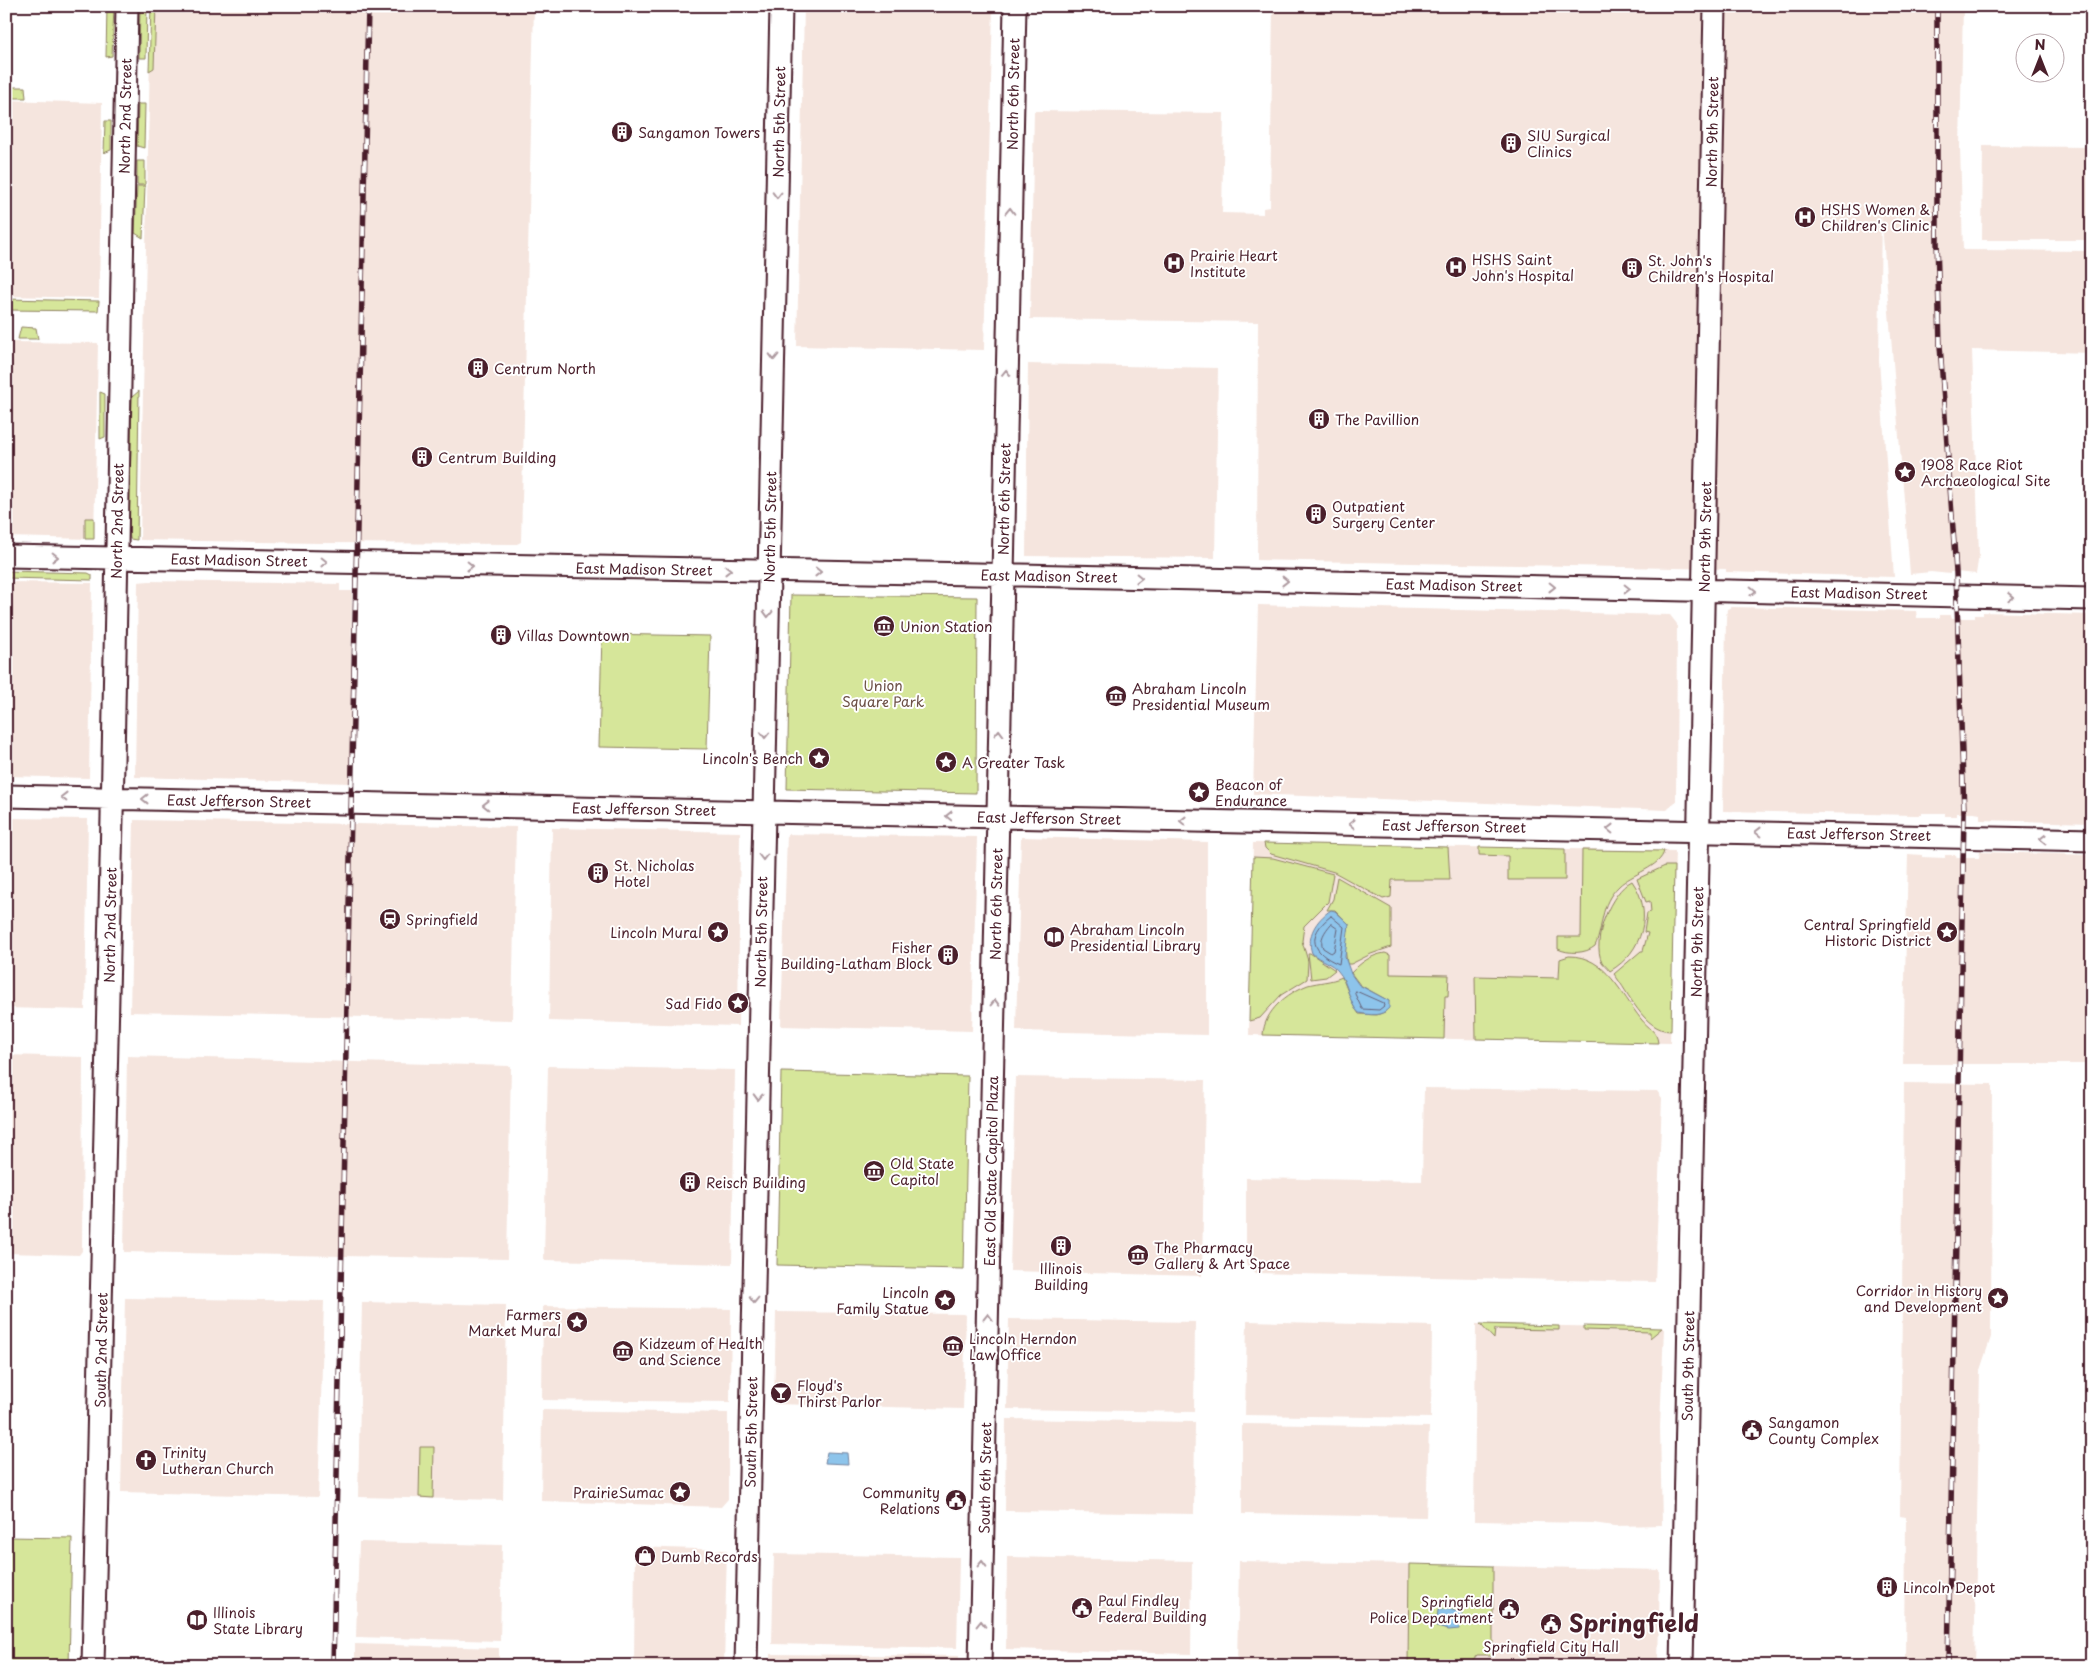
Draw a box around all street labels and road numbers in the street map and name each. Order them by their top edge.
street label: North 6th Street [1002,37,1024,150]
street label: North 2nd Street [113,58,137,174]
street label: North 5th Street [768,66,790,178]
street label: North 9th Street [1701,76,1723,188]
street label: North 6th Street [993,442,1015,555]
street label: North 2nd Street [105,463,129,579]
street label: North 5th Street [759,471,781,583]
street label: North 9th Street [1694,481,1716,593]
street label: East Madison Street [170,548,308,572]
street label: East Madison Street [575,557,713,581]
street label: East Madison Street [980,564,1118,588]
street label: East Madison Street [1385,573,1523,597]
street label: East Madison Street [1790,581,1928,605]
street label: East Jefferson Street [167,789,312,813]
street label: East Jefferson Street [572,797,717,821]
street label: East Jefferson Street [977,806,1122,830]
street label: East Jefferson Street [1382,814,1527,838]
street label: East Jefferson Street [1787,822,1932,846]
street label: North 6th Street [985,847,1007,960]
street label: North 2nd Street [98,867,122,983]
street label: North 5th Street [750,876,772,988]
street label: North 9th Street [1686,886,1708,998]
street label: East Old State Capitol Plaza [979,1076,1003,1266]
street label: South 2nd Street [89,1292,113,1408]
street label: South 9th Street [1677,1310,1699,1421]
street label: South 5th Street [740,1376,762,1488]
street label: South 6th Street [974,1422,996,1534]

